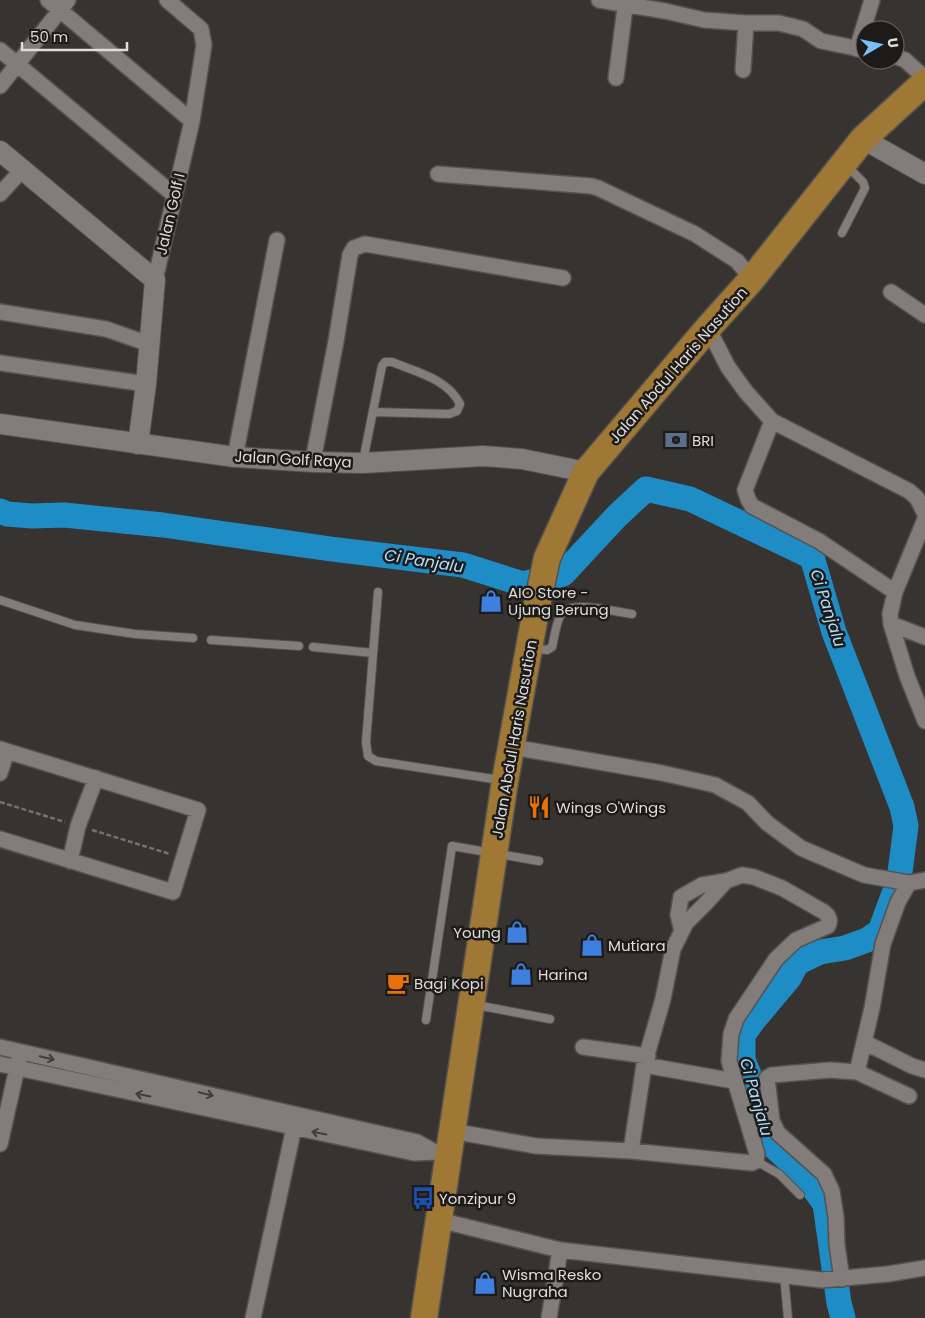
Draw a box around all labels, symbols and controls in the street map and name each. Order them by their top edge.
scale bar [22,20,128,52]
north arrow [855,20,905,70]
text: 50 m [30,26,68,47]
text: U [882,37,904,50]
street label: Jalan Golf I [150,171,190,257]
street label: Jalan Abdul Haris Nasution [604,282,752,448]
bank icon: BRI [663,427,689,453]
place label: BRI [692,430,714,451]
street label: Jalan Golf Raya [234,445,352,473]
water label: Ci Panjalu [383,543,465,579]
water label: Ci Panjalu [805,566,851,650]
place label: AIO Store - Ujung Berung [508,582,609,620]
shop icon: AIO Store - Ujung Berung [478,588,504,614]
street label: Jalan Abdul Haris Nasution [486,638,542,840]
restaurant icon: Wings O'Wings [526,794,552,820]
place label: Wings O'Wings [556,797,666,818]
shop icon: Young [504,919,530,945]
place label: Young [453,922,501,943]
shop icon: Mutiara [579,932,605,958]
place label: Mutiara [608,935,666,956]
shop icon: Harina [508,961,534,987]
place label: Harina [538,964,588,985]
cafe icon: Bagi Kopi [385,970,411,996]
place label: Bagi Kopi [414,973,484,994]
one-way arrow [39,1054,55,1063]
water label: Ci Panjalu [734,1055,778,1139]
one-way arrow [135,1090,151,1099]
one-way arrow [198,1090,214,1099]
one-way arrow [311,1128,327,1137]
bus stop icon: Yonzipur 9 [410,1185,436,1211]
place label: Yonzipur 9 [439,1188,516,1209]
place label: Wisma Resko Nugraha [502,1264,601,1302]
shop icon: Wisma Resko Nugraha [472,1270,498,1296]

